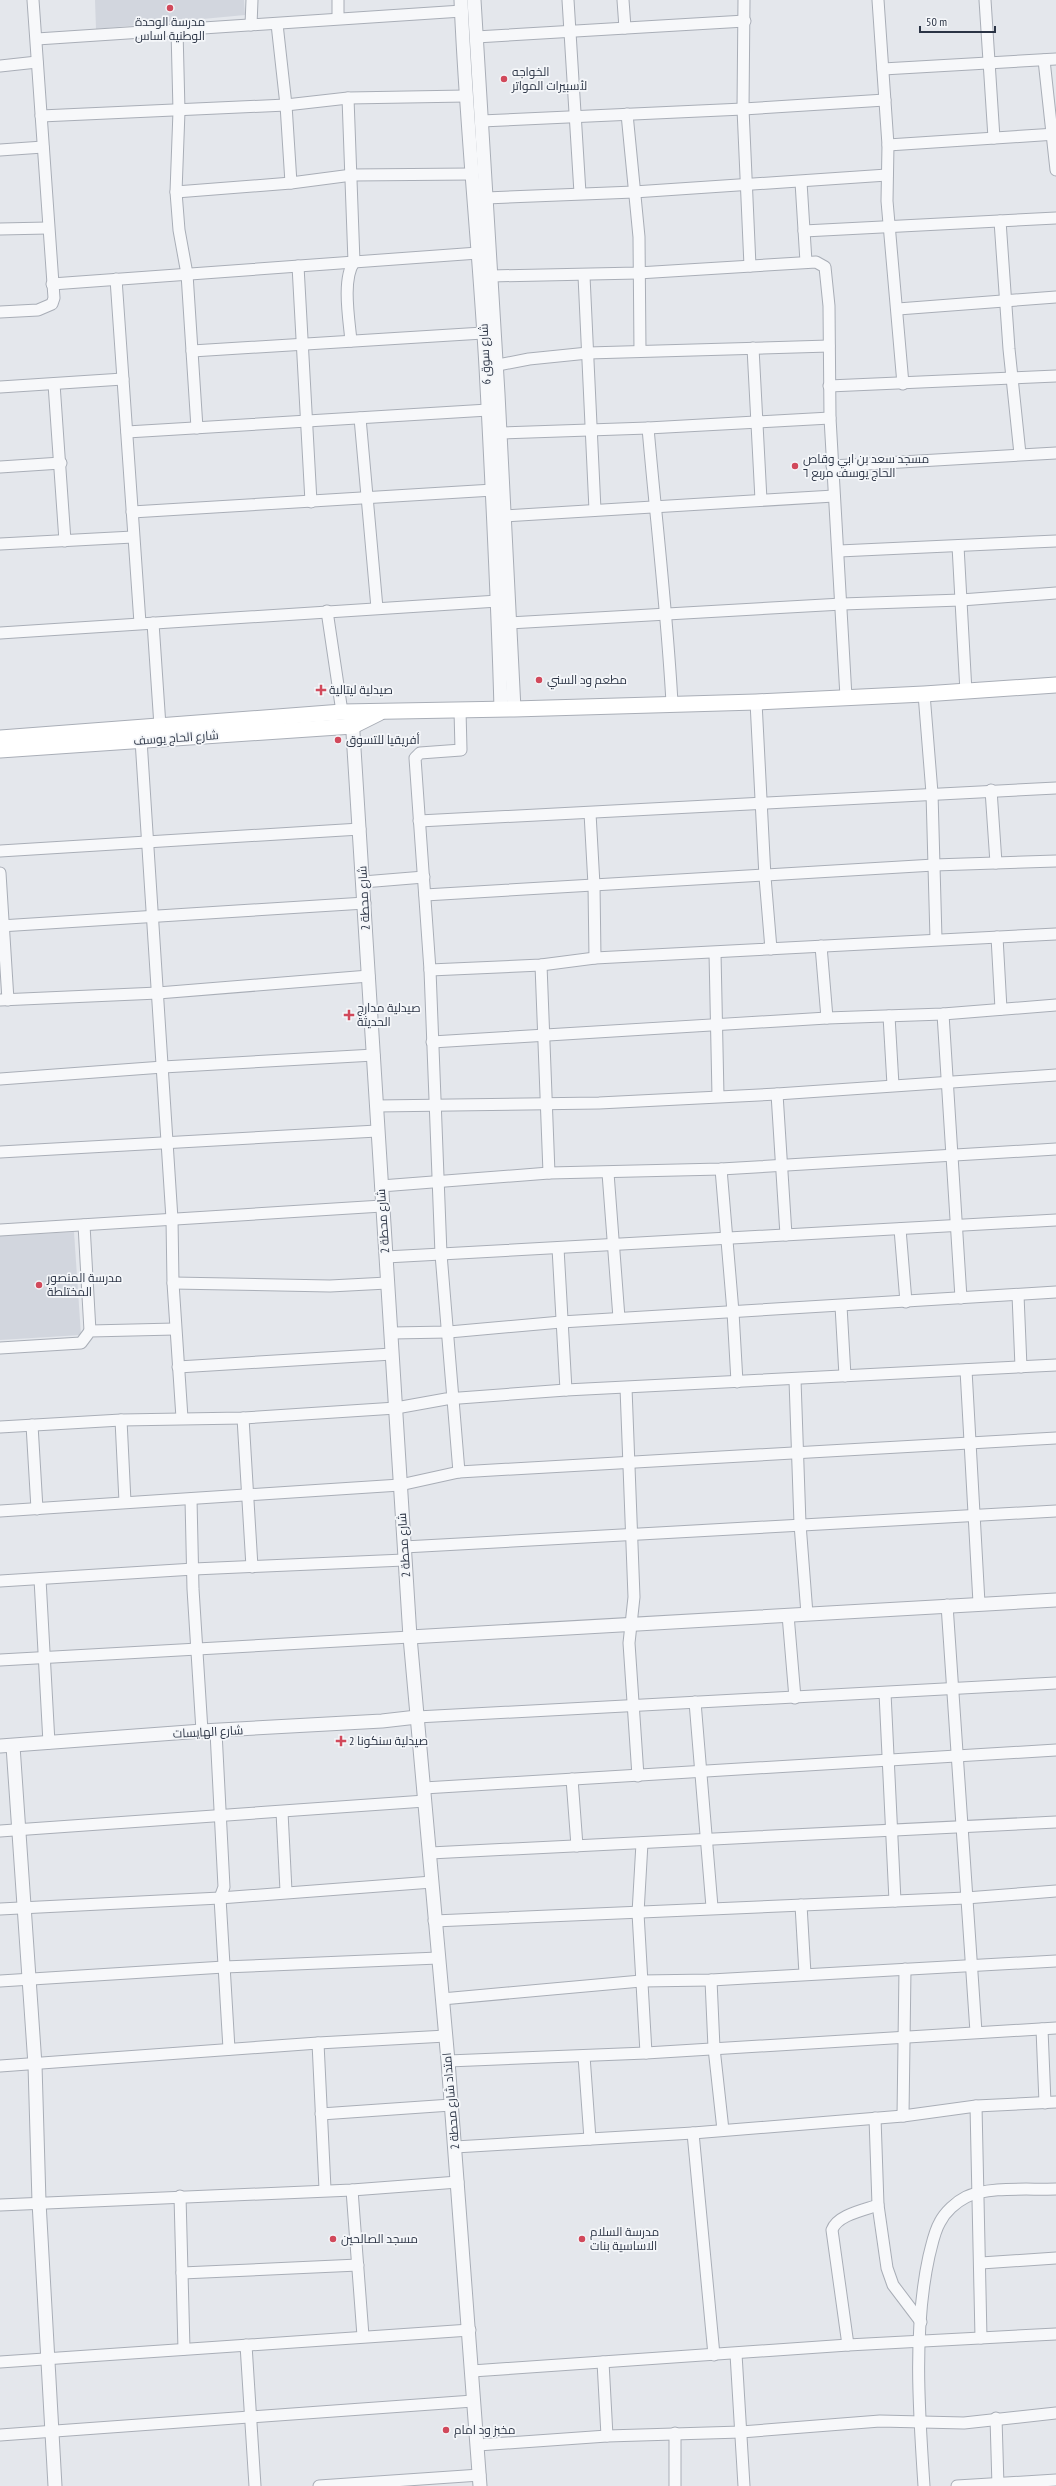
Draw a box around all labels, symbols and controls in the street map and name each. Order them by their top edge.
marker: مدرسة الوحدة الوطنية اساس [165,3,175,13]
scale bar [920,8,995,34]
place label: مدرسة الوحدة الوطنية اساس [135,14,205,43]
text: 50 m [926,14,947,29]
place label: الخواجه لأسبيرات المواتر [511,64,587,93]
marker: الخواجه لأسبيرات المواتر [499,74,509,84]
street label: شارع سوق 6 [475,323,495,385]
place label: مسجد سعد بن ابي وقاص الحاج يوسف مربع ٦ [803,451,929,481]
marker: مسجد سعد بن ابي وقاص الحاج يوسف مربع ٦ [790,461,800,471]
place label: مطعم ود السني [547,672,627,690]
marker: مطعم ود السني [534,675,544,685]
place label: صيدلية ليتالية [329,682,393,697]
marker: صيدلية ليتالية [316,685,326,695]
street label: شارع الحاج يوسف [133,727,219,749]
place label: أفريقيا للتسوق [346,732,420,747]
marker: أفريقيا للتسوق [333,735,343,745]
street label: شارع محطة 2 [354,865,374,931]
place label: صيدلية مدارج الحديثة [357,1000,421,1029]
marker: صيدلية مدارج الحديثة [344,1010,354,1020]
street label: شارع محطة 2 [373,1188,393,1254]
place label: مدرسة المنصور المختلطة [46,1270,122,1299]
marker: مدرسة المنصور المختلطة [34,1280,44,1290]
street label: شارع محطة 2 [394,1512,414,1578]
street label: شارع الهايسات [172,1722,244,1742]
place label: صيدلية سنكونا 2 [349,1733,428,1748]
marker: صيدلية سنكونا 2 [336,1736,346,1746]
street label: امتداد شارع محطة 2 [439,2052,463,2150]
place label: مدرسة السلام الاساسية بنات [590,2224,659,2253]
place label: مسجد الصالحين [341,2231,418,2246]
marker: مسجد الصالحين [328,2234,338,2244]
marker: مدرسة السلام الاساسية بنات [577,2234,587,2244]
place label: مخبز ود امام [454,2422,515,2438]
marker: مخبز ود امام [441,2425,451,2435]

